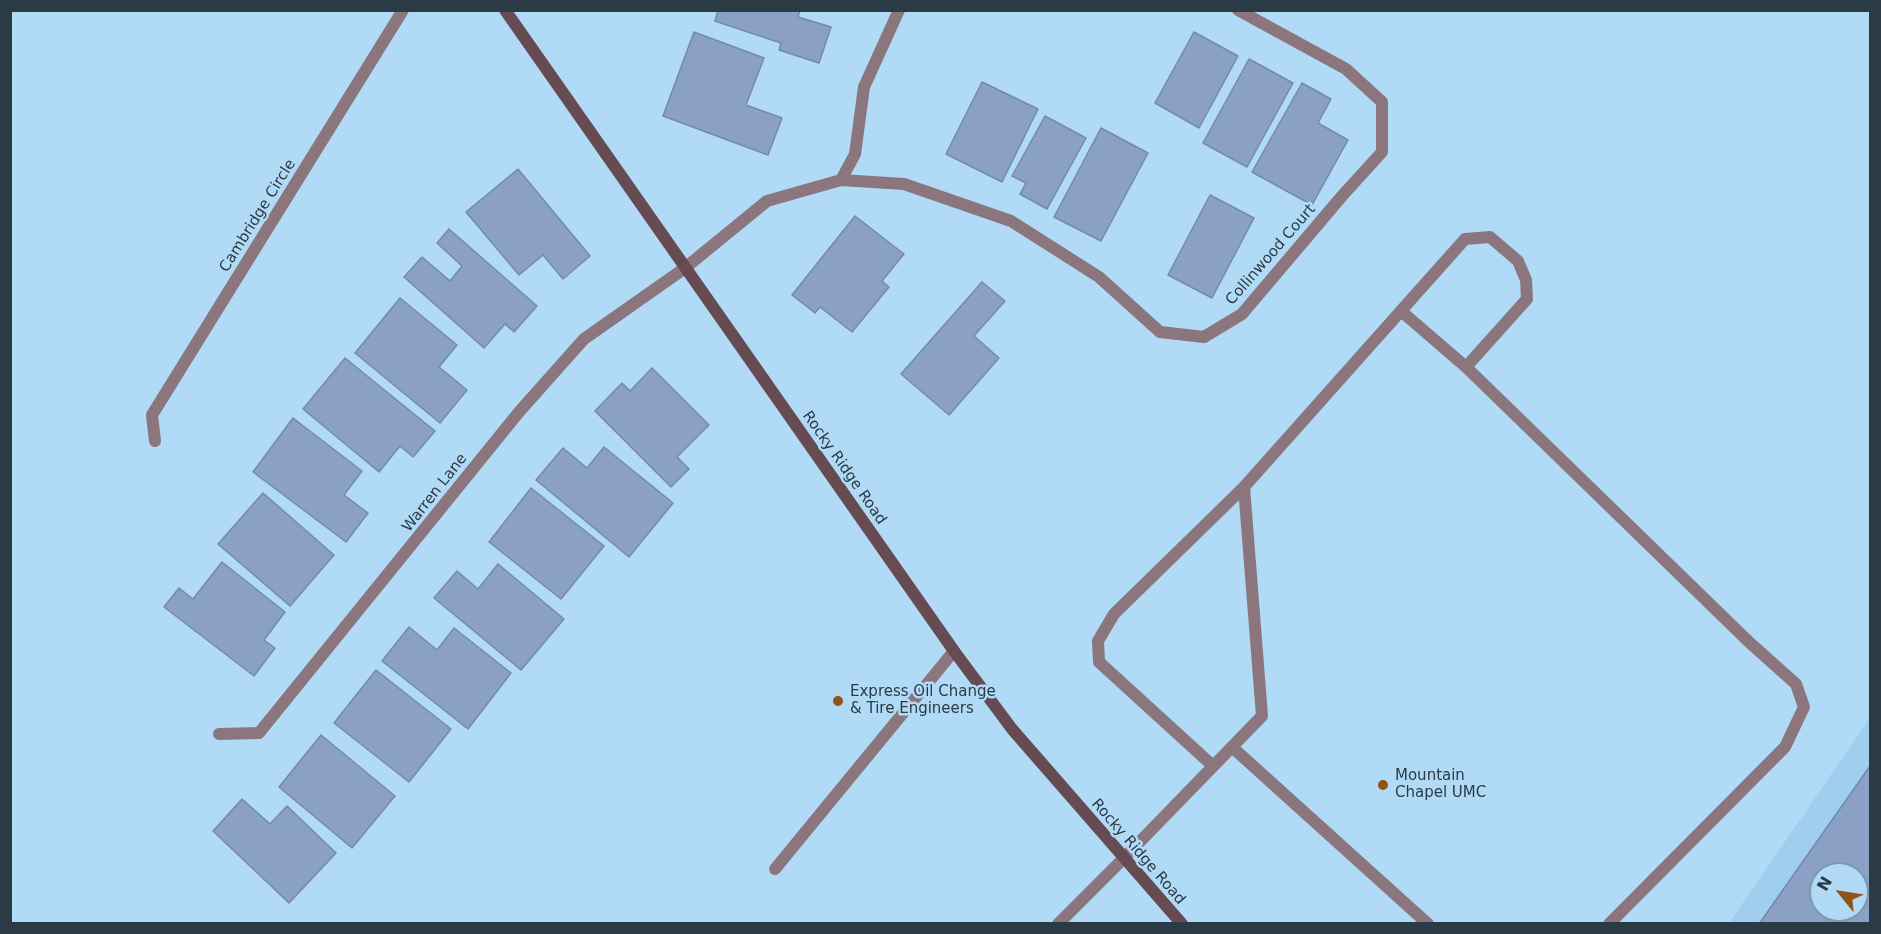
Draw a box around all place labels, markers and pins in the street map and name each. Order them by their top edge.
place label: Express Oil Change & Tire Engineers [850,683,996,718]
marker: Express Oil Change & Tire Engineers [831,694,845,708]
place label: Mountain Chapel UMC [1395,767,1486,802]
marker: Mountain Chapel UMC [1376,778,1390,792]

